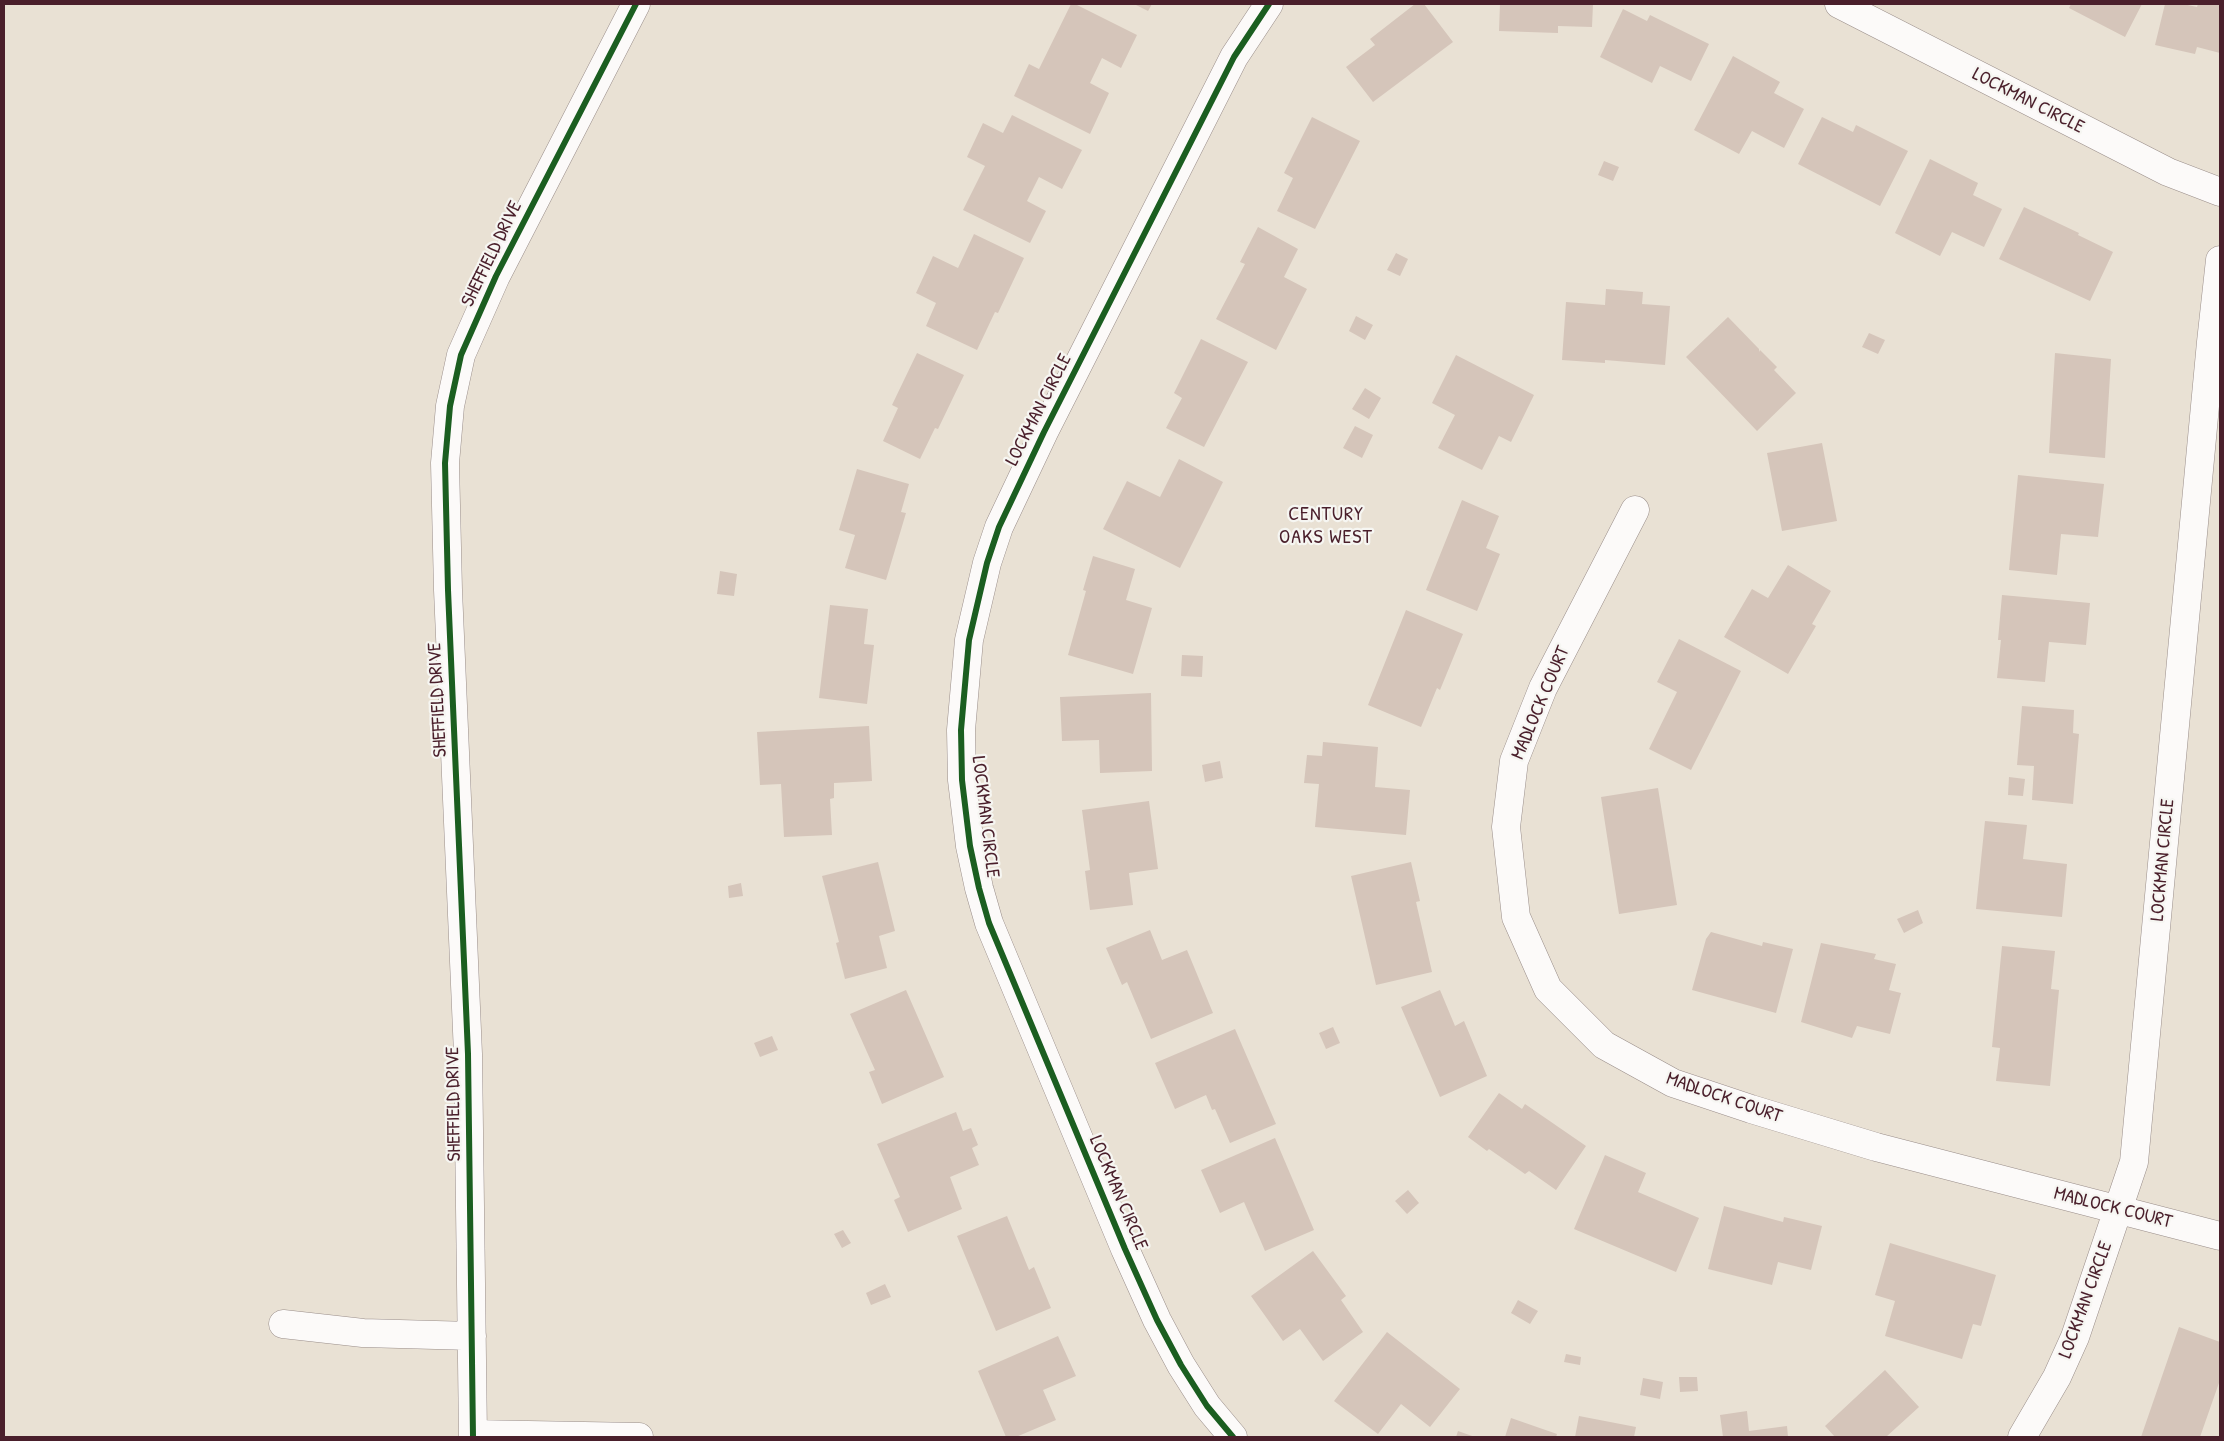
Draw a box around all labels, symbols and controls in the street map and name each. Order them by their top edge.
street label: LOCKMAN CIRCLE [1968,63,2088,139]
street label: SHEFFIELD DRIVE [457,197,527,311]
street label: LOCKMAN CIRCLE [1001,350,1077,470]
district label: CENTURY OAKS WEST [1278,503,1374,550]
street label: SHEFFIELD DRIVE [424,642,452,758]
street label: MADLOCK COURT [1507,643,1575,763]
street label: LOCKMAN CIRCLE [966,755,1004,879]
street label: LOCKMAN CIRCLE [2146,798,2180,922]
street label: SHEFFIELD DRIVE [442,1046,466,1162]
street label: MADLOCK COURT [1663,1068,1785,1128]
street label: LOCKMAN CIRCLE [1084,1132,1152,1254]
street label: MADLOCK COURT [2052,1182,2174,1234]
street label: LOCKMAN CIRCLE [2054,1239,2118,1361]

